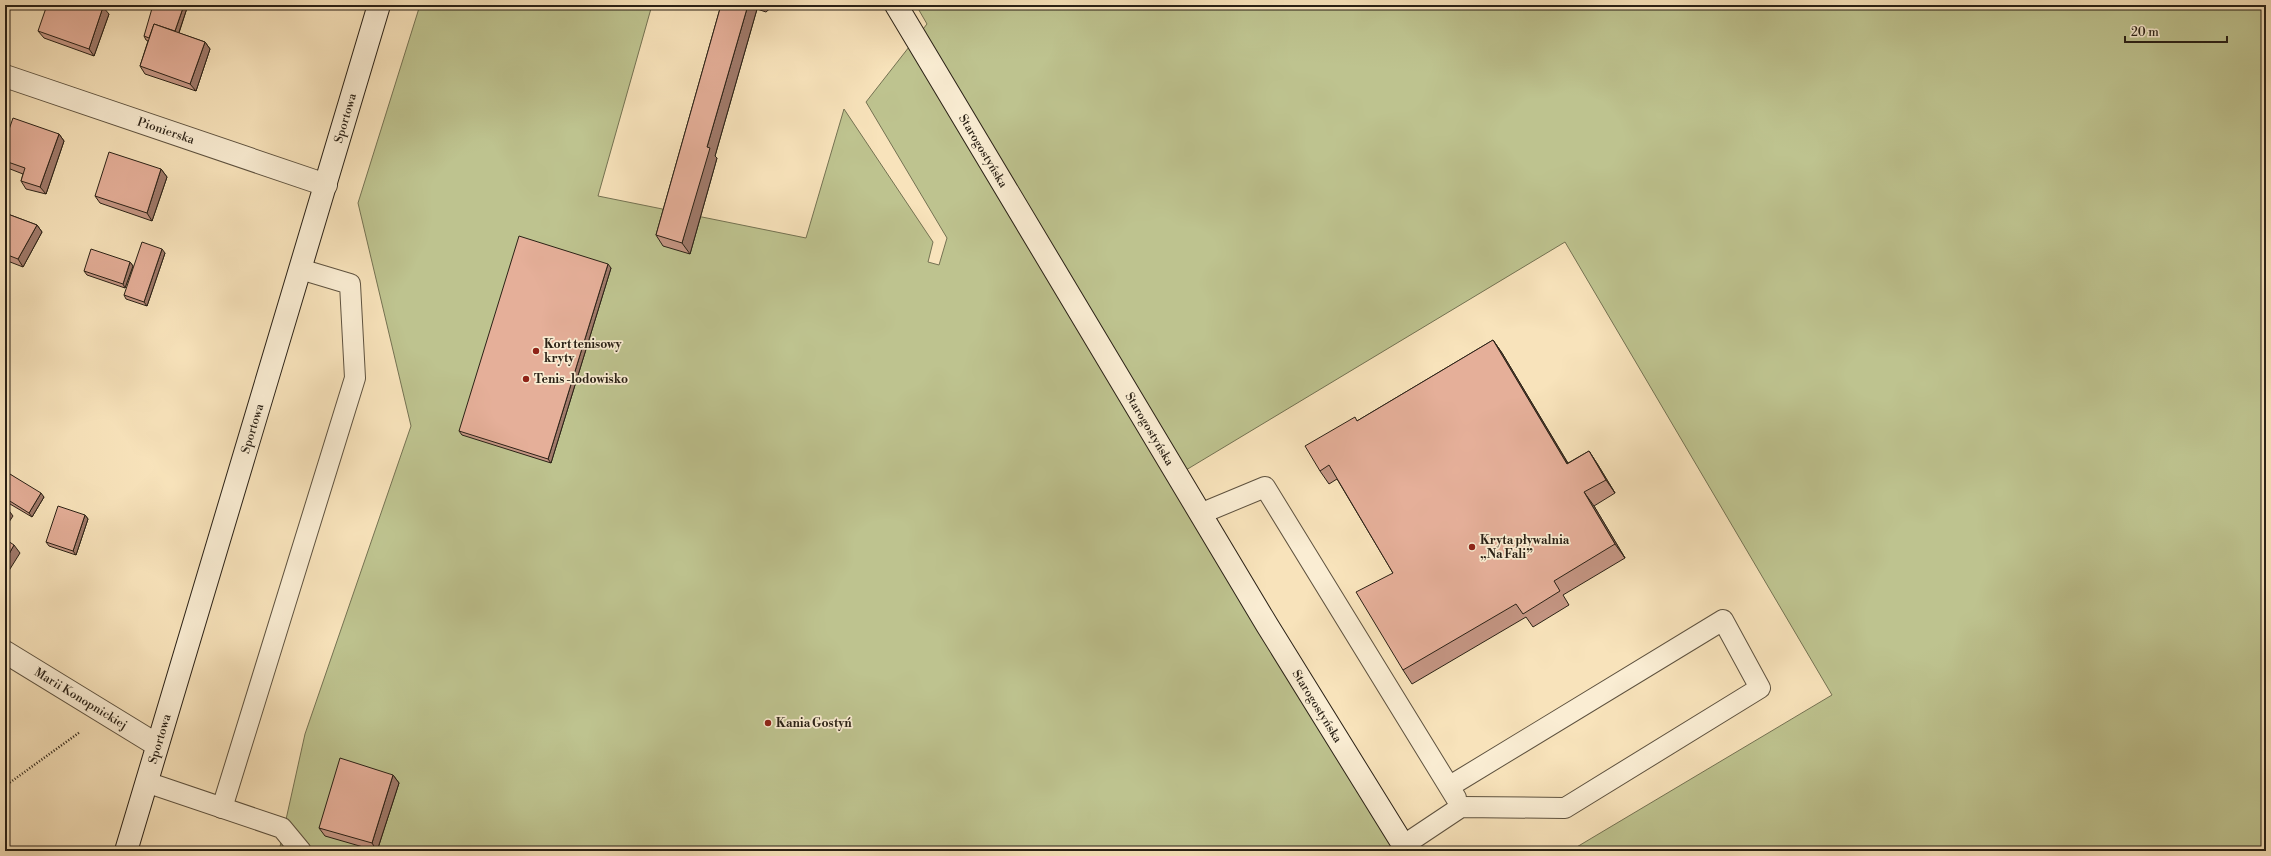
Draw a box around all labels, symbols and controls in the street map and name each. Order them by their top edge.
scale bar [2125,18,2227,44]
text: 20 m [2131,25,2159,40]
street label: Sportowa [331,91,360,145]
street label: Starogostyńska [956,112,1011,191]
street label: Pionierska [135,114,197,148]
place label: Kort tenisowy kryty [544,337,622,366]
marker: Kort tenisowy kryty [531,346,541,356]
place label: Tenis -lodowisko [534,372,628,387]
marker: Tenis -lodowisko [521,374,531,384]
street label: Starogostyńska [1122,390,1178,469]
street label: Sportowa [238,401,267,455]
place label: Kryta pływalnia „Na Fali” [1480,533,1570,562]
marker: Kryta pływalnia „Na Fali” [1467,542,1477,552]
street label: Marii Konopnickiej [32,664,130,733]
street label: Starogostyńska [1289,667,1346,746]
street label: Sportowa [145,711,174,766]
place label: Kania Gostyń [776,716,852,731]
marker: Kania Gostyń [763,718,773,728]

